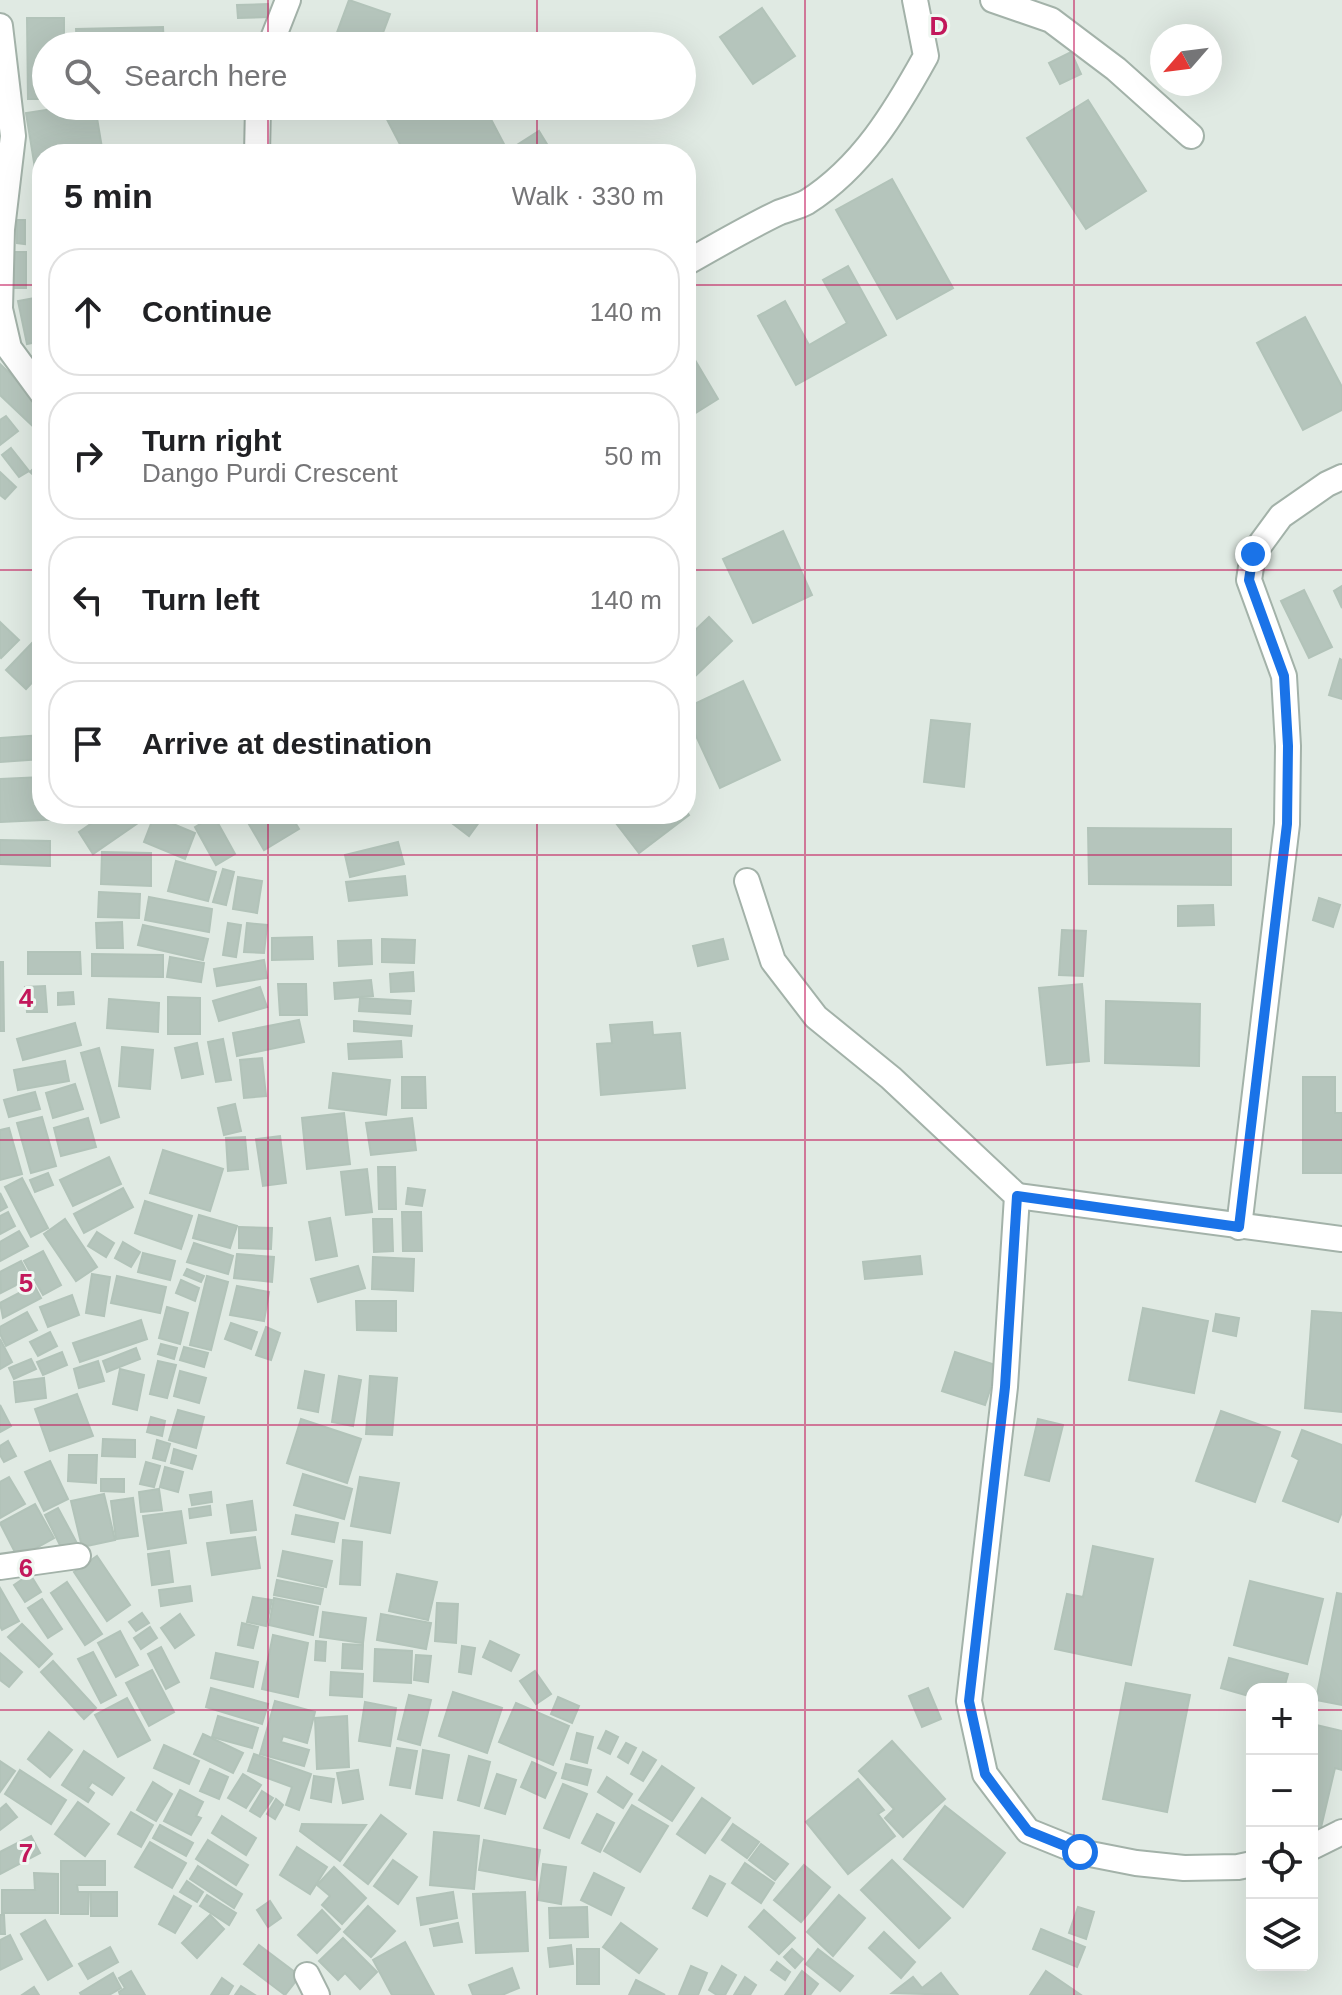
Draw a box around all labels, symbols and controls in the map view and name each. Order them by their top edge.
text: D [930,11,948,41]
north arrow [1150,24,1222,96]
search box [32,32,696,120]
icon: search [60,54,104,98]
text: Search here [124,59,287,92]
text: 5 min [64,177,153,215]
text: Walk · 330 m [512,181,664,211]
icon: ahead [66,290,110,334]
text: Continue [142,295,272,328]
text: 140 m [590,297,662,327]
text: Turn right [142,424,281,457]
icon: right [66,434,110,478]
text: 50 m [604,441,662,471]
text: Dango Purdi Crescent [142,458,398,488]
route end [1235,536,1271,572]
icon: left [66,578,110,622]
text: Turn left [142,583,260,616]
text: 140 m [590,585,662,615]
icon: arrive [66,722,110,766]
text: Arrive at destination [142,727,432,760]
text: 4 [19,983,34,1013]
text: 5 [19,1268,33,1298]
text: 6 [19,1553,33,1583]
map controls [1246,1683,1318,1971]
button: + [1246,1683,1318,1755]
button: − [1246,1755,1318,1827]
button: locate [1246,1827,1318,1899]
route start [1062,1834,1098,1870]
text: 7 [19,1838,33,1868]
button: layers [1246,1899,1318,1971]

